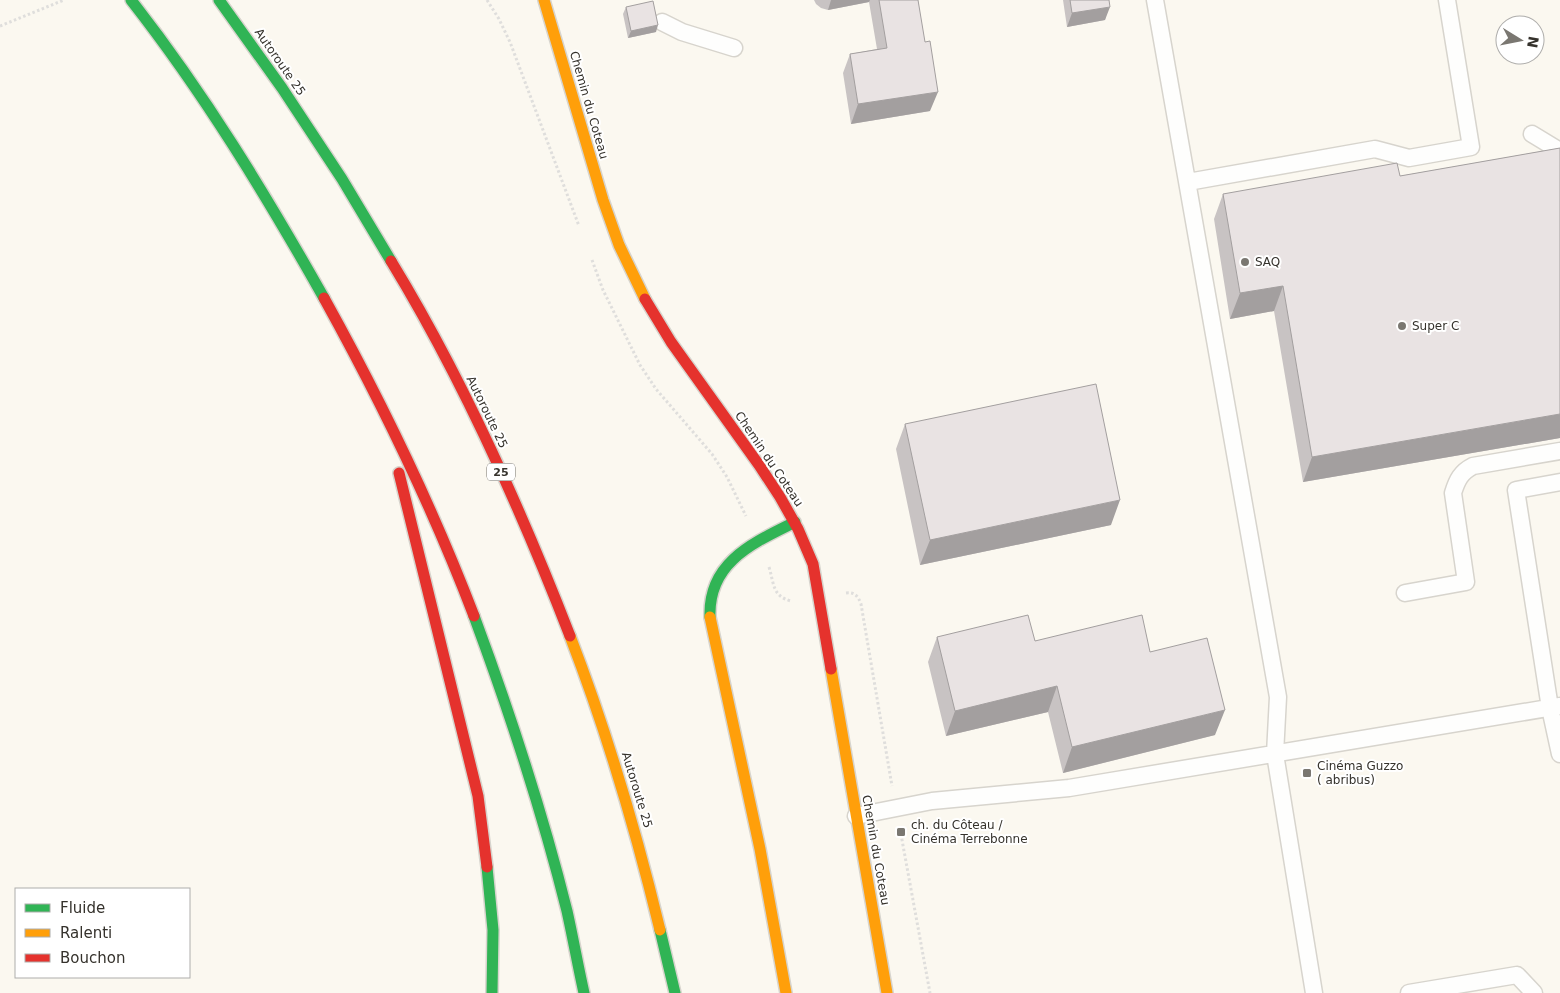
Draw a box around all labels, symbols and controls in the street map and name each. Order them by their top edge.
north arrow [1495,15,1545,65]
street label: Autoroute 25 [252,26,308,98]
text: N [1524,35,1542,49]
street label: Chemin du Coteau [567,49,611,161]
place label: SAQ [1255,255,1280,269]
marker: SAQ [1239,256,1251,268]
place label: Super C [1412,319,1459,333]
marker: Super C [1396,320,1408,332]
street label: Autoroute 25 [463,374,511,450]
street label: Chemin du Coteau [732,409,806,509]
road number: 25 [487,464,515,481]
street label: Autoroute 25 [619,750,655,830]
place label: Cinéma Guzzo ( abribus) [1317,759,1403,787]
marker: Cinéma Guzzo ( abribus) [1301,767,1313,779]
street label: Chemin du Coteau [859,794,893,906]
place label: ch. du Côteau / Cinéma Terrebonne [911,818,1028,846]
marker: ch. du Côteau / Cinéma Terrebonne [895,826,907,838]
legend [15,888,190,978]
text: Fluide [60,899,105,917]
text: Ralenti [60,924,112,942]
text: Bouchon [60,949,125,967]

